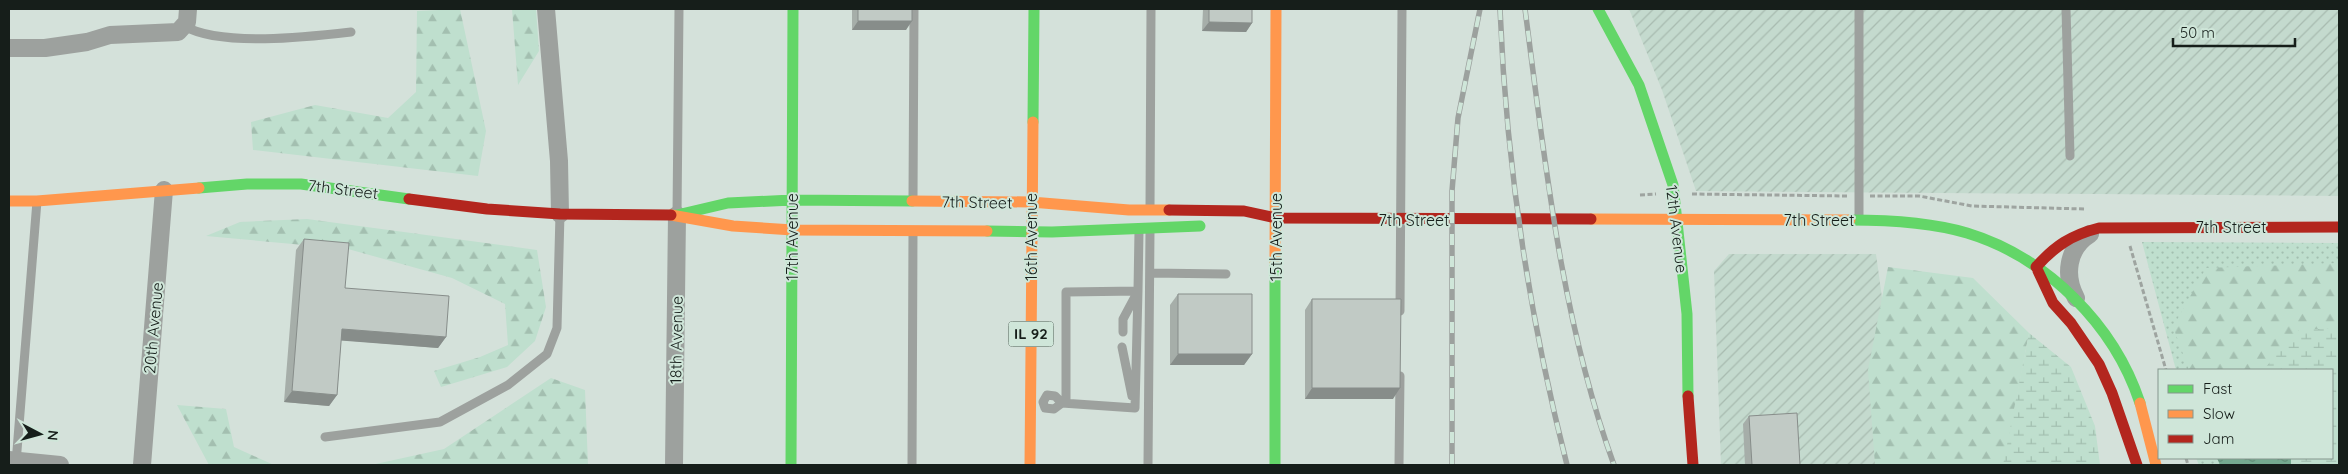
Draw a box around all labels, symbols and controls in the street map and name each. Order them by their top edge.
scale bar [2173,15,2296,47]
text: 50 m [2180,23,2215,42]
street label: 7th Street [307,175,379,203]
street label: 12th Avenue [1662,184,1692,274]
street label: 7th Street [941,191,1013,213]
street label: 17th Avenue [782,193,802,281]
street label: 16th Avenue [1021,193,1041,281]
street label: 15th Avenue [1266,193,1286,281]
street label: 7th Street [1379,210,1449,230]
street label: 7th Street [1784,210,1854,230]
street label: 7th Street [2196,217,2266,237]
street label: 20th Avenue [139,281,167,375]
street label: 18th Avenue [665,296,687,384]
road number: IL 92 [1008,322,1054,346]
legend [2158,369,2333,459]
text: Fast [2203,379,2232,398]
text: Slow [2203,404,2235,423]
north arrow [15,409,65,459]
text: N [43,429,62,441]
text: Jam [2203,429,2234,448]

